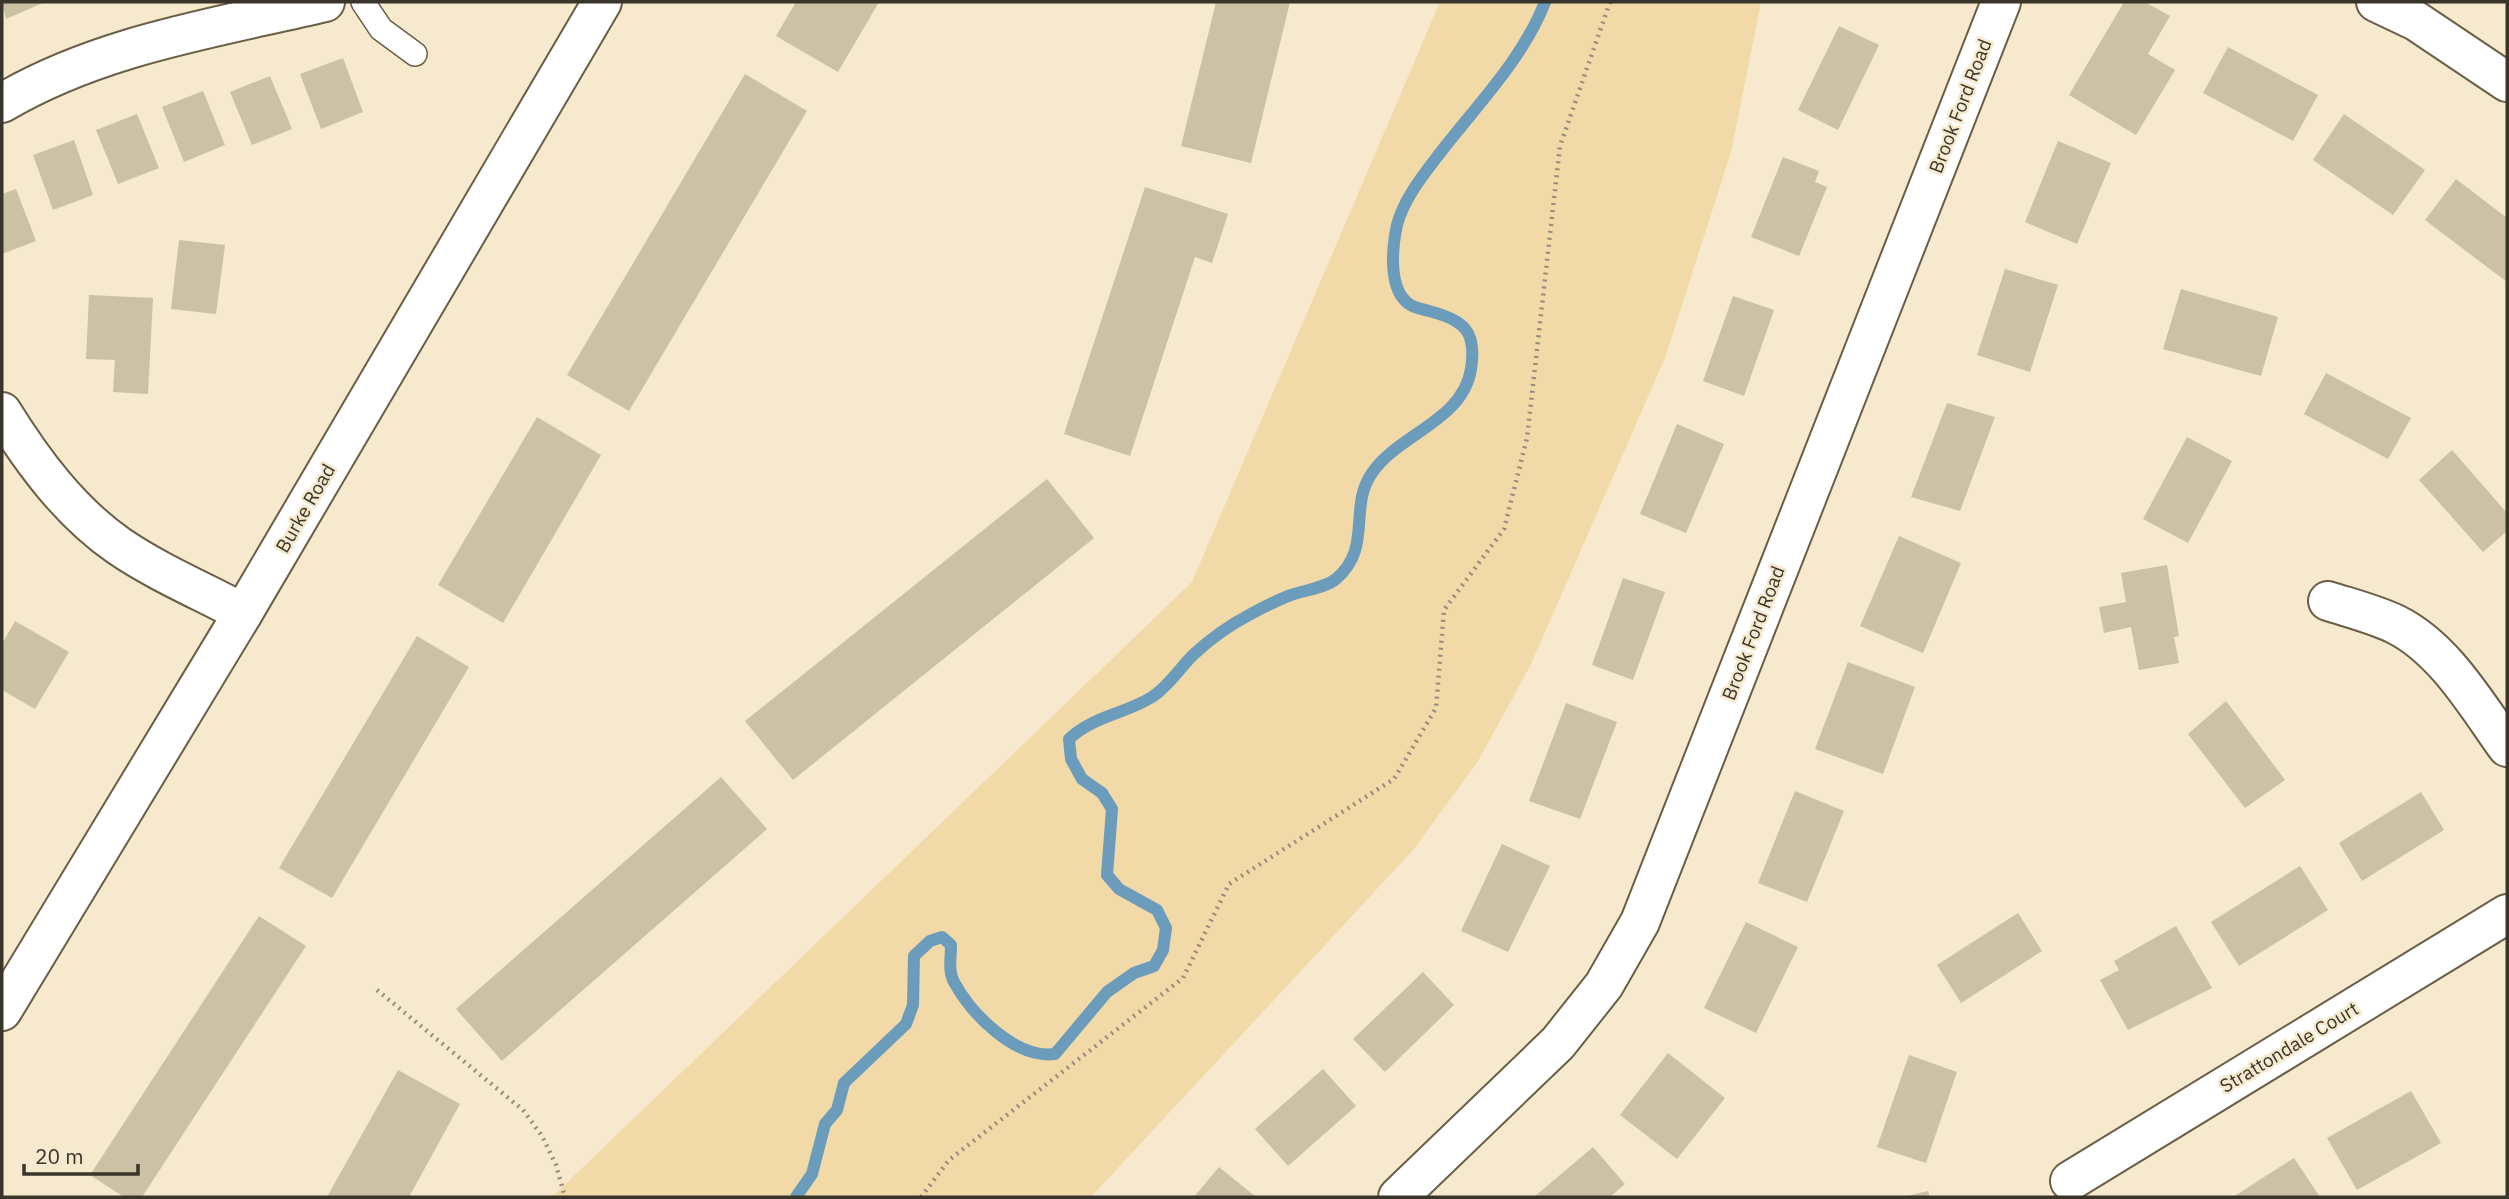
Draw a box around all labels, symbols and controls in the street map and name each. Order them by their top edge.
street label: Brook Ford Road [1923,35,1997,177]
street label: Burke Road [270,459,340,557]
street label: Brook Ford Road [1716,562,1790,704]
street label: Strattondale Court [2215,996,2363,1098]
scale bar [24,1132,138,1176]
text: 20 m [35,1142,84,1170]

